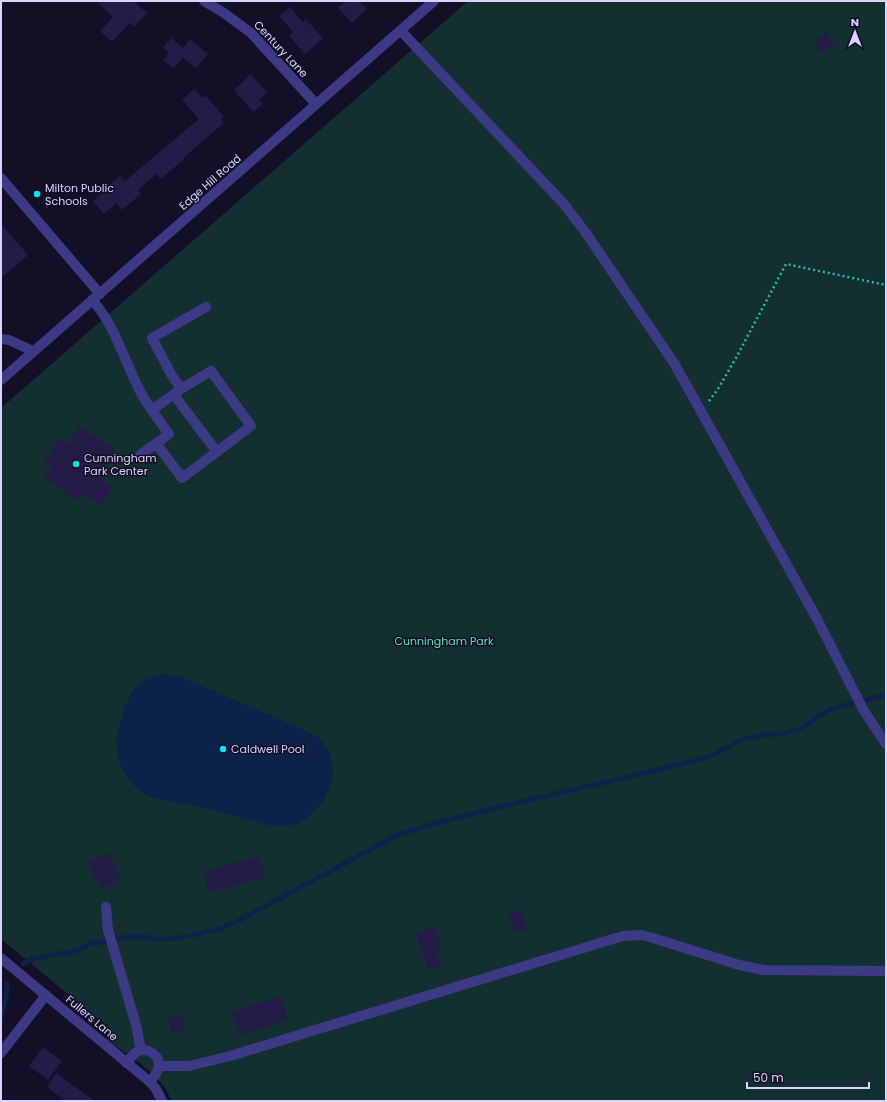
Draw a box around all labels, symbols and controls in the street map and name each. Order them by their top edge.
north arrow [835,12,875,52]
text: N [851,14,859,30]
street label: Century Lane [250,17,312,81]
street label: Edge Hill Road [175,151,245,213]
place label: Milton Public Schools [45,180,114,209]
marker: Milton Public Schools [32,189,42,199]
place label: Cunningham Park Center [84,450,157,479]
marker: Cunningham Park Center [71,459,81,469]
park label: Cunningham Park [394,633,494,649]
place label: Caldwell Pool [231,741,304,757]
marker: Caldwell Pool [218,744,228,754]
street label: Fullers Lane [62,991,122,1045]
scale bar [747,1064,869,1090]
text: 50 m [753,1069,784,1086]

